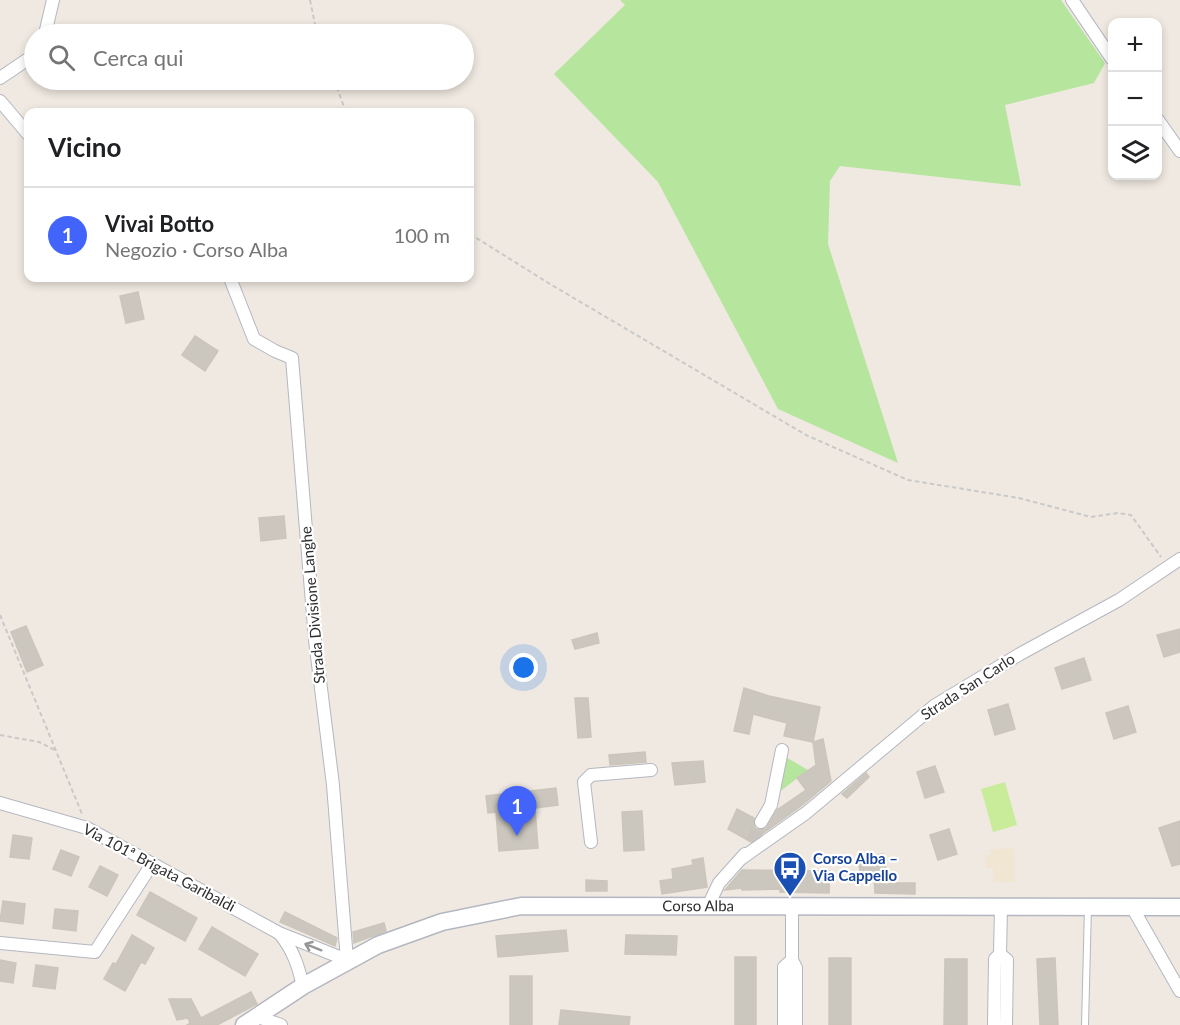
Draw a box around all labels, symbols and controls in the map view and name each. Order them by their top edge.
map controls [1108,18,1162,180]
button: + [1108,18,1162,72]
search box [24,24,474,90]
icon: search [45,41,78,74]
text: Cerca qui [93,44,184,71]
button: − [1108,72,1162,126]
button: layers [1108,126,1162,180]
text: Vicino [48,131,121,163]
text: Vivai Botto [105,210,214,237]
text: 1 [62,223,73,247]
text: 100 m [394,223,450,247]
text: Negozio · Corso Alba [105,237,288,261]
street label: Strada Divisione Langhe [296,525,328,685]
street label: Strada San Carlo [917,649,1018,723]
your location [509,653,538,682]
pin: 1 [498,786,536,836]
street label: Via 101ª Brigata Garibaldi [80,819,239,915]
place label: Corso Alba – Via Cappello [812,849,898,884]
bus stop icon: Corso Alba – Via Cappello [772,850,808,897]
street label: Corso Alba [662,896,734,914]
one-way arrow [304,941,323,952]

